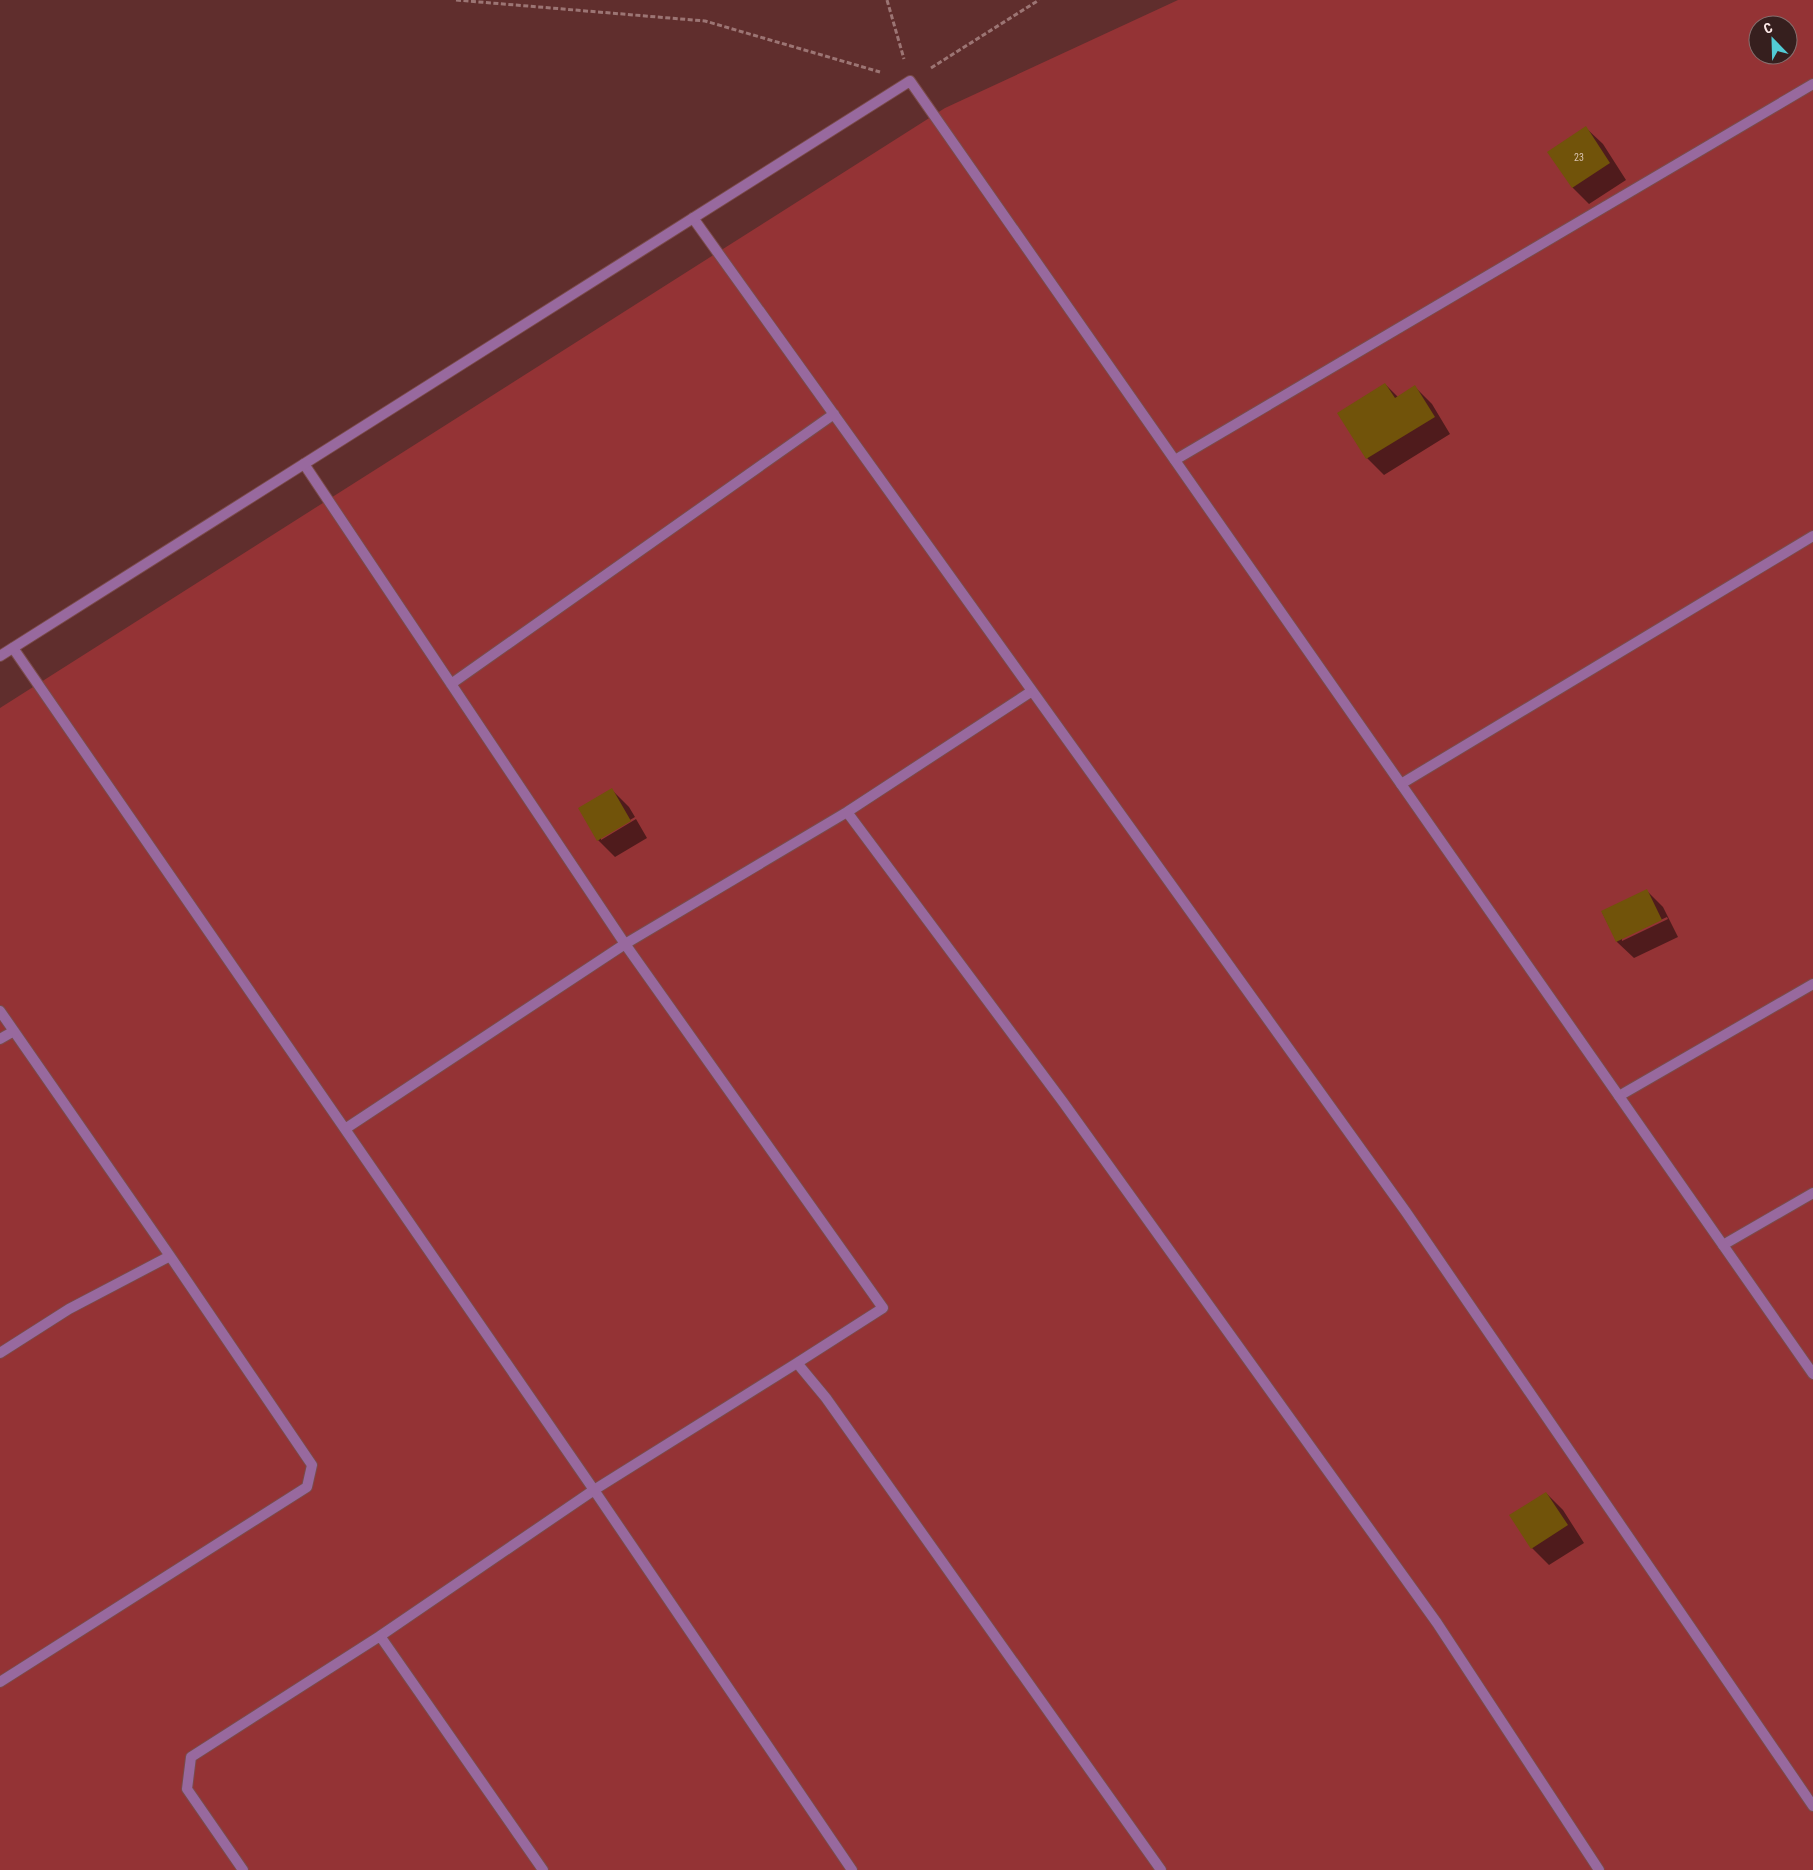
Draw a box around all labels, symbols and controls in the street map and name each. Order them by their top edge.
north arrow [1748,15,1798,65]
text: С [1761,19,1775,37]
house number: 23 [1574,152,1584,163]

